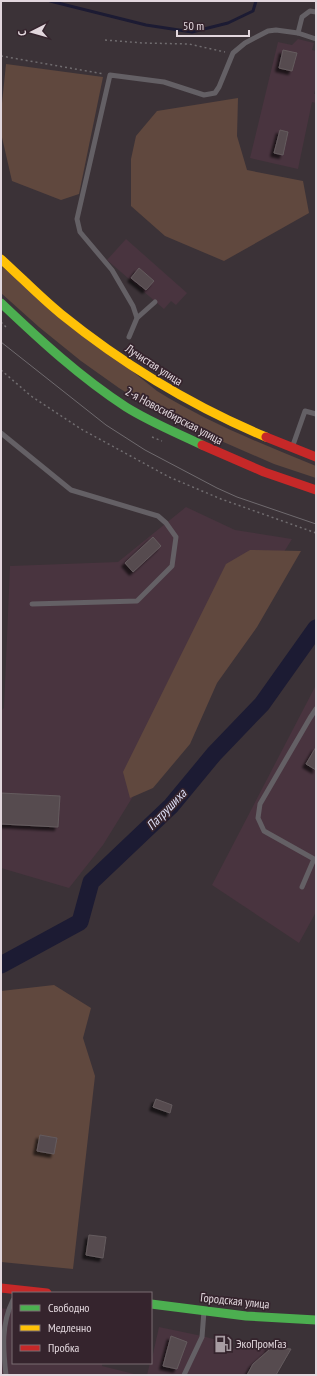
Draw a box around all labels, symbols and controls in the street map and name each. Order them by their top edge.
north arrow [12,12,52,52]
scale bar [177,12,249,38]
text: 50 m [183,18,204,33]
text: С [15,30,29,36]
street label: Лучистая улица [122,340,186,389]
street label: 2-я Новосибирская улица [123,383,226,448]
water label: Патрушиха [143,785,191,833]
street label: Городская улица [200,1289,271,1312]
legend [12,1292,152,1364]
text: Свободно [48,1300,90,1315]
text: Медленно [48,1320,91,1335]
fuel station icon: ЭкоПромГаз [213,1334,233,1354]
place label: ЭкоПромГаз [236,1336,287,1351]
text: Пробка [48,1340,80,1355]

